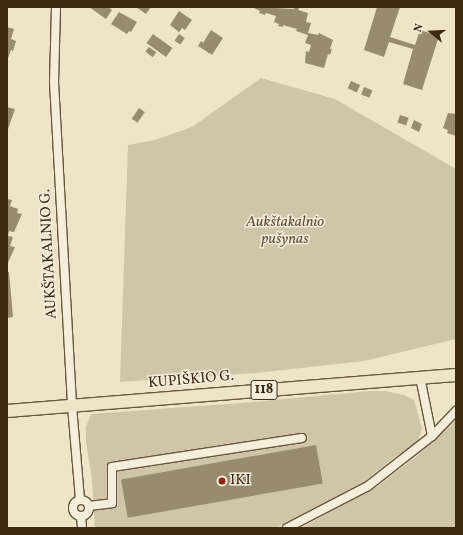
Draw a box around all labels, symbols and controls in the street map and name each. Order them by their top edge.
north arrow [411,12,451,52]
text: N [411,22,427,34]
street label: AUKŠTAKALNIO G. [37,188,61,320]
park label: Aukštakalnio pušynas [246,213,324,248]
street label: KUPIŠKIO G. [147,367,235,393]
road number: 118 [250,378,278,402]
place label: IKI [230,472,251,490]
marker: IKI [217,476,227,486]

